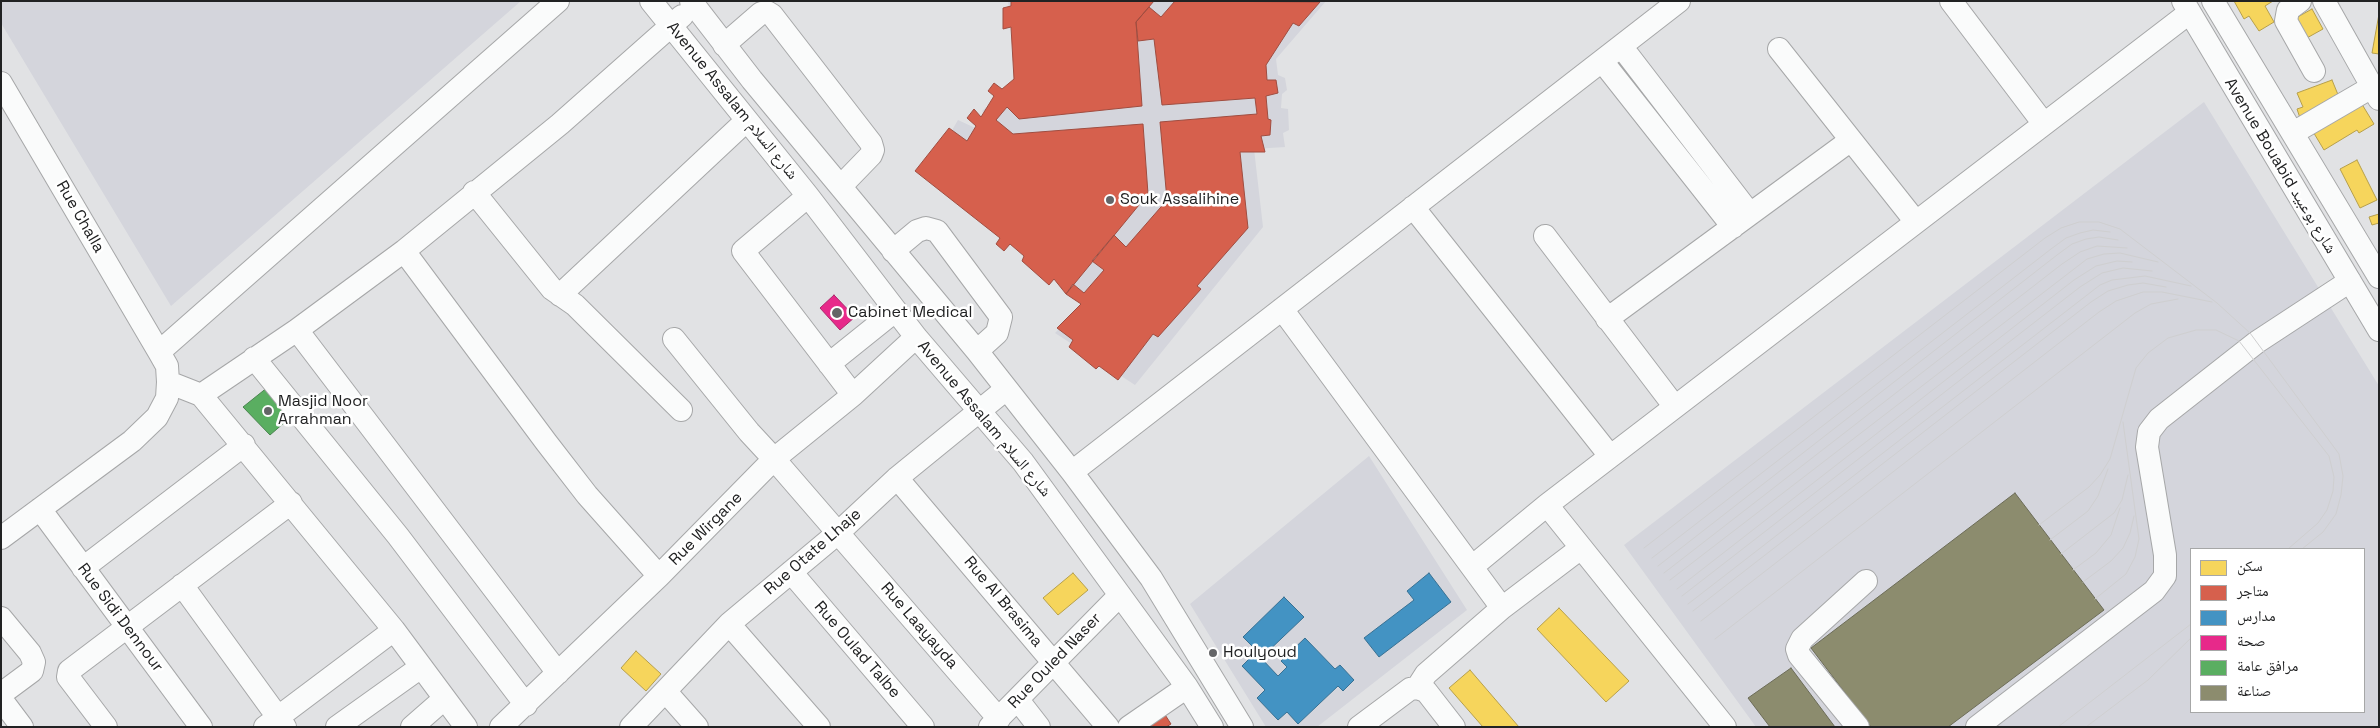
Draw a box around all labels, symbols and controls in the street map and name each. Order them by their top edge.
street label: Avenue Assalam شارع السلام [662,18,802,184]
street label: Avenue Bouabid شارع بوعبيد [2220,75,2340,257]
street label: Rue Challa [52,178,108,256]
place label: Souk Assalihine [1120,190,1239,210]
marker: Souk Assalihine [1104,194,1116,206]
place label: Cabinet Medical [848,303,972,323]
marker: Cabinet Medical [830,306,844,320]
street label: Avenue Assalam شارع السلام [913,337,1055,501]
place label: Masjid Noor Arrahman [278,392,368,430]
marker: Masjid Noor Arrahman [262,405,274,417]
street label: Rue Wirgane [665,488,747,570]
street label: Rue Otate Lhaje [761,505,865,599]
legend [2190,548,2365,713]
street label: Rue Al Brasima [960,553,1046,651]
text: سكن [2237,556,2263,575]
street label: Rue Sidi Dennour [73,560,167,676]
street label: Rue Laayayda [876,579,962,673]
text: متاجر [2237,581,2269,600]
street label: Rue Oulad Talbe [810,598,904,702]
text: مدارس [2237,606,2276,625]
street label: Rue Ouled Naser [1005,609,1105,713]
text: صحة [2237,631,2266,650]
place label: Houlyoud [1223,643,1297,663]
marker: Houlyoud [1207,647,1219,659]
text: مرافق عامة [2237,656,2298,675]
text: صناعة [2237,681,2271,700]

